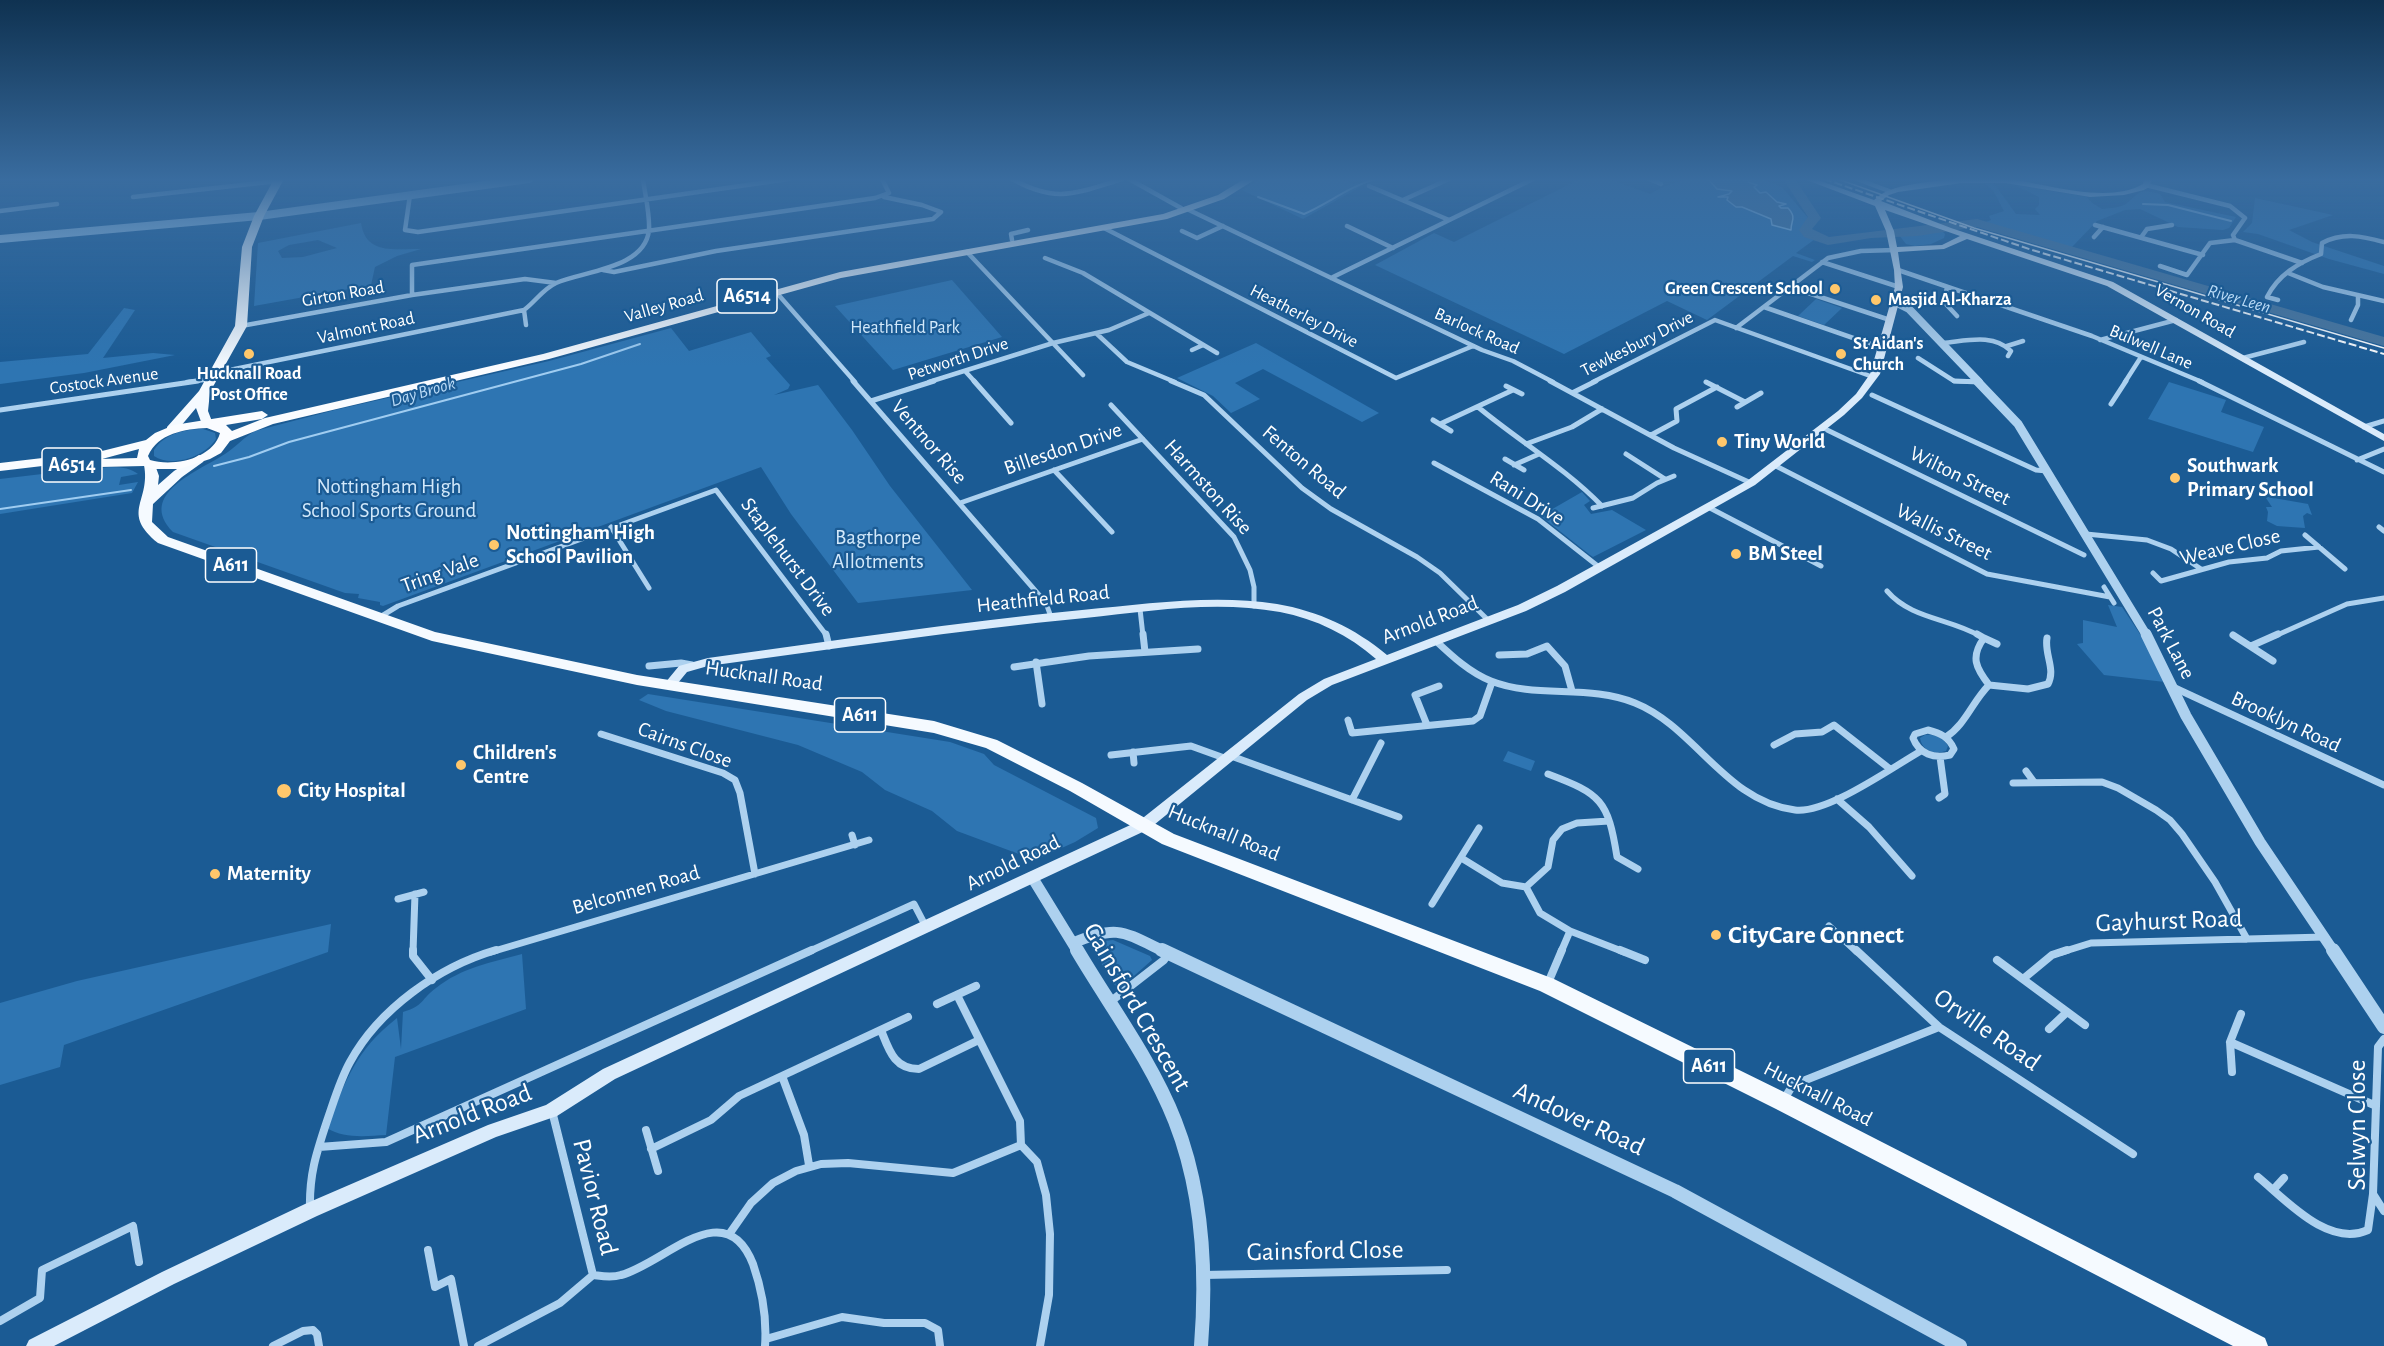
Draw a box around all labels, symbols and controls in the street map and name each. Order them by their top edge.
street label: Girton Road [300,276,386,312]
place label: Green Crescent School [1665,278,1823,300]
road number: A6514 [717,279,777,313]
street label: Heatherley Drive [1246,279,1362,353]
street label: Vernon Road [2151,279,2239,343]
water label: River Leen [2205,280,2273,318]
marker: Green Crescent School [1828,282,1842,296]
street label: Valley Road [622,284,706,328]
place label: Masjid Al-Kharza [1888,289,2012,311]
marker: Masjid Al-Kharza [1869,293,1883,307]
street label: Barlock Road [1431,303,1523,359]
street label: Tewkesbury Drive [1577,306,1697,382]
street label: Valmont Road [315,307,417,349]
park label: Heathfield Park [850,317,960,339]
street label: Bulwell Lane [2106,320,2196,374]
street label: Petworth Drive [905,333,1011,385]
place label: St Aidan's Church [1853,333,1923,376]
marker: Hucknall Road Post Office [242,347,256,361]
marker: St Aidan's Church [1834,347,1848,361]
street label: Costock Avenue [48,363,160,399]
place label: Hucknall Road Post Office [197,363,301,406]
water label: Day Brook [388,372,458,412]
street label: Ventnor Rise [886,395,972,489]
street label: Billesdon Drive [1001,417,1125,481]
street label: Fenton Road [1257,420,1351,504]
place label: Tiny World [1734,429,1825,455]
street label: Harmston Rise [1159,434,1257,540]
marker: Tiny World [1715,435,1729,449]
street label: Wilton Street [1905,441,2015,511]
road number: A6514 [42,448,102,482]
place label: Southwark Primary School [2187,453,2314,503]
street label: Rani Drive [1485,465,1569,531]
marker: Southwark Primary School [2168,471,2182,485]
park label: Nottingham High School Sports Ground [302,474,476,524]
street label: Staplehurst Drive [735,493,841,621]
street label: Wallis Street [1892,498,1996,566]
place label: Nottingham High School Pavilion [506,520,655,570]
street label: Weave Close [2177,523,2283,571]
park label: Bagthorpe Allotments [832,525,924,575]
marker: Nottingham High School Pavilion [487,538,501,552]
place label: BM Steel [1748,541,1823,567]
street label: Tring Vale [398,547,482,599]
marker: BM Steel [1729,547,1743,561]
road number: A611 [206,548,256,582]
street label: Heathfield Road [975,579,1111,619]
street label: Arnold Road [1378,590,1482,650]
street label: Park Lane [2141,602,2201,684]
street label: Hucknall Road [703,655,825,697]
street label: Brooklyn Road [2227,686,2345,758]
road number: A611 [834,698,886,732]
street label: Cairns Close [634,716,736,774]
place label: Children's Centre [473,740,557,790]
marker: Children's Centre [454,758,468,772]
place label: City Hospital [298,778,406,804]
marker: City Hospital [275,782,293,800]
street label: Hucknall Road [1164,799,1284,867]
street label: Arnold Road [962,830,1064,896]
street label: Belconnen Road [569,860,703,920]
place label: Maternity [227,861,311,887]
marker: Maternity [208,867,222,881]
street label: Gayhurst Road [2095,903,2243,939]
street label: Gainsford Crescent [1076,917,1198,1097]
place label: CityCare Connect [1728,919,1904,951]
marker: CityCare Connect [1709,928,1723,942]
street label: Orville Road [1928,982,2046,1078]
road number: A611 [1684,1049,1734,1083]
street label: Hucknall Road [1759,1056,1877,1132]
street label: Selwyn Close [2341,1060,2373,1190]
street label: Andover Road [1508,1075,1650,1163]
street label: Arnold Road [408,1077,536,1151]
street label: Pavior Road [566,1136,624,1258]
street label: Gainsford Close [1246,1234,1404,1268]

